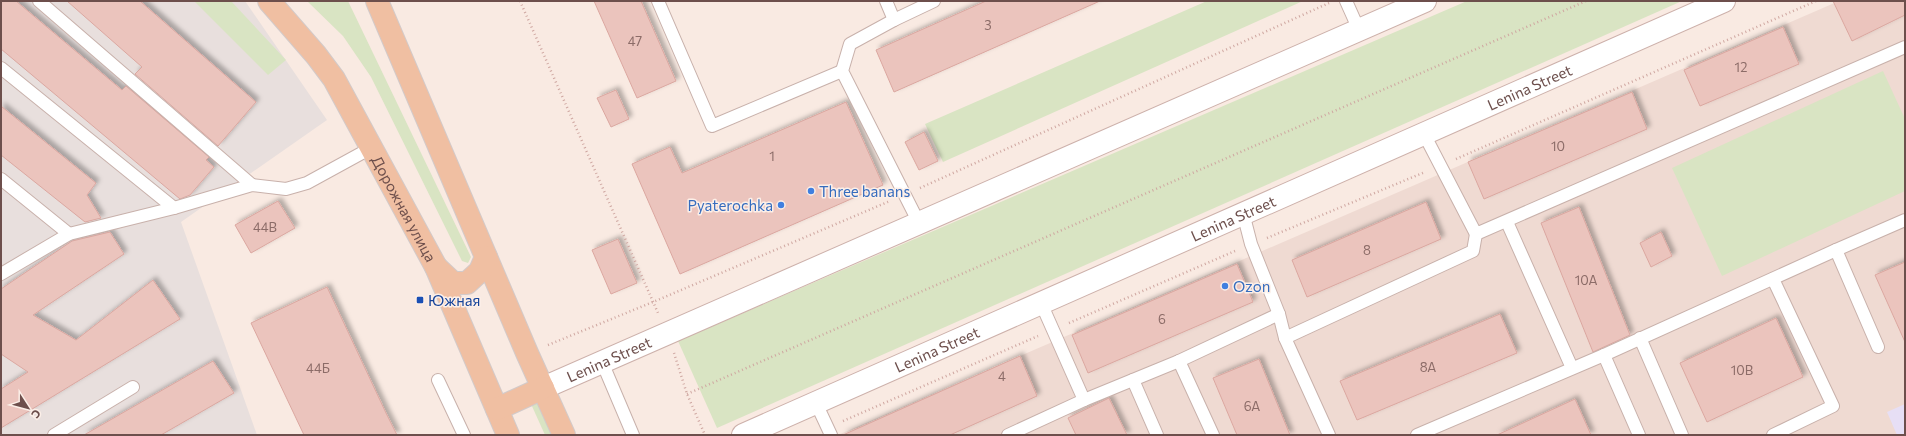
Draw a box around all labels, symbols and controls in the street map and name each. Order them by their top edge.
house number: 3 [984,17,992,33]
house number: 47 [628,33,642,49]
house number: 12 [1735,59,1747,75]
street label: Lenina Street [1484,60,1575,114]
house number: 10 [1551,138,1565,154]
house number: 1 [769,148,775,164]
street label: Дорожная улица [368,152,440,265]
place label: Three banans [819,182,910,200]
marker: Three banans [806,186,816,196]
street label: Lenina Street [1188,192,1278,245]
place label: Pyaterochka [687,196,773,214]
marker: Pyaterochka [776,200,786,210]
house number: 44В [253,219,277,235]
house number: 8 [1363,242,1371,258]
house number: 10А [1575,272,1597,288]
place label: Ozon [1233,277,1270,295]
marker: Ozon [1220,281,1230,291]
place label: Южная [428,291,480,309]
marker: Южная [415,295,425,305]
house number: 6 [1158,311,1166,327]
street label: Lenina Street [892,323,982,376]
street label: Lenina Street [564,333,654,386]
house number: 8А [1420,359,1436,375]
house number: 44Б [306,360,330,376]
house number: 10В [1731,362,1753,378]
house number: 4 [998,368,1006,384]
north arrow [8,388,48,428]
house number: 6А [1244,398,1260,414]
text: С [29,407,44,421]

